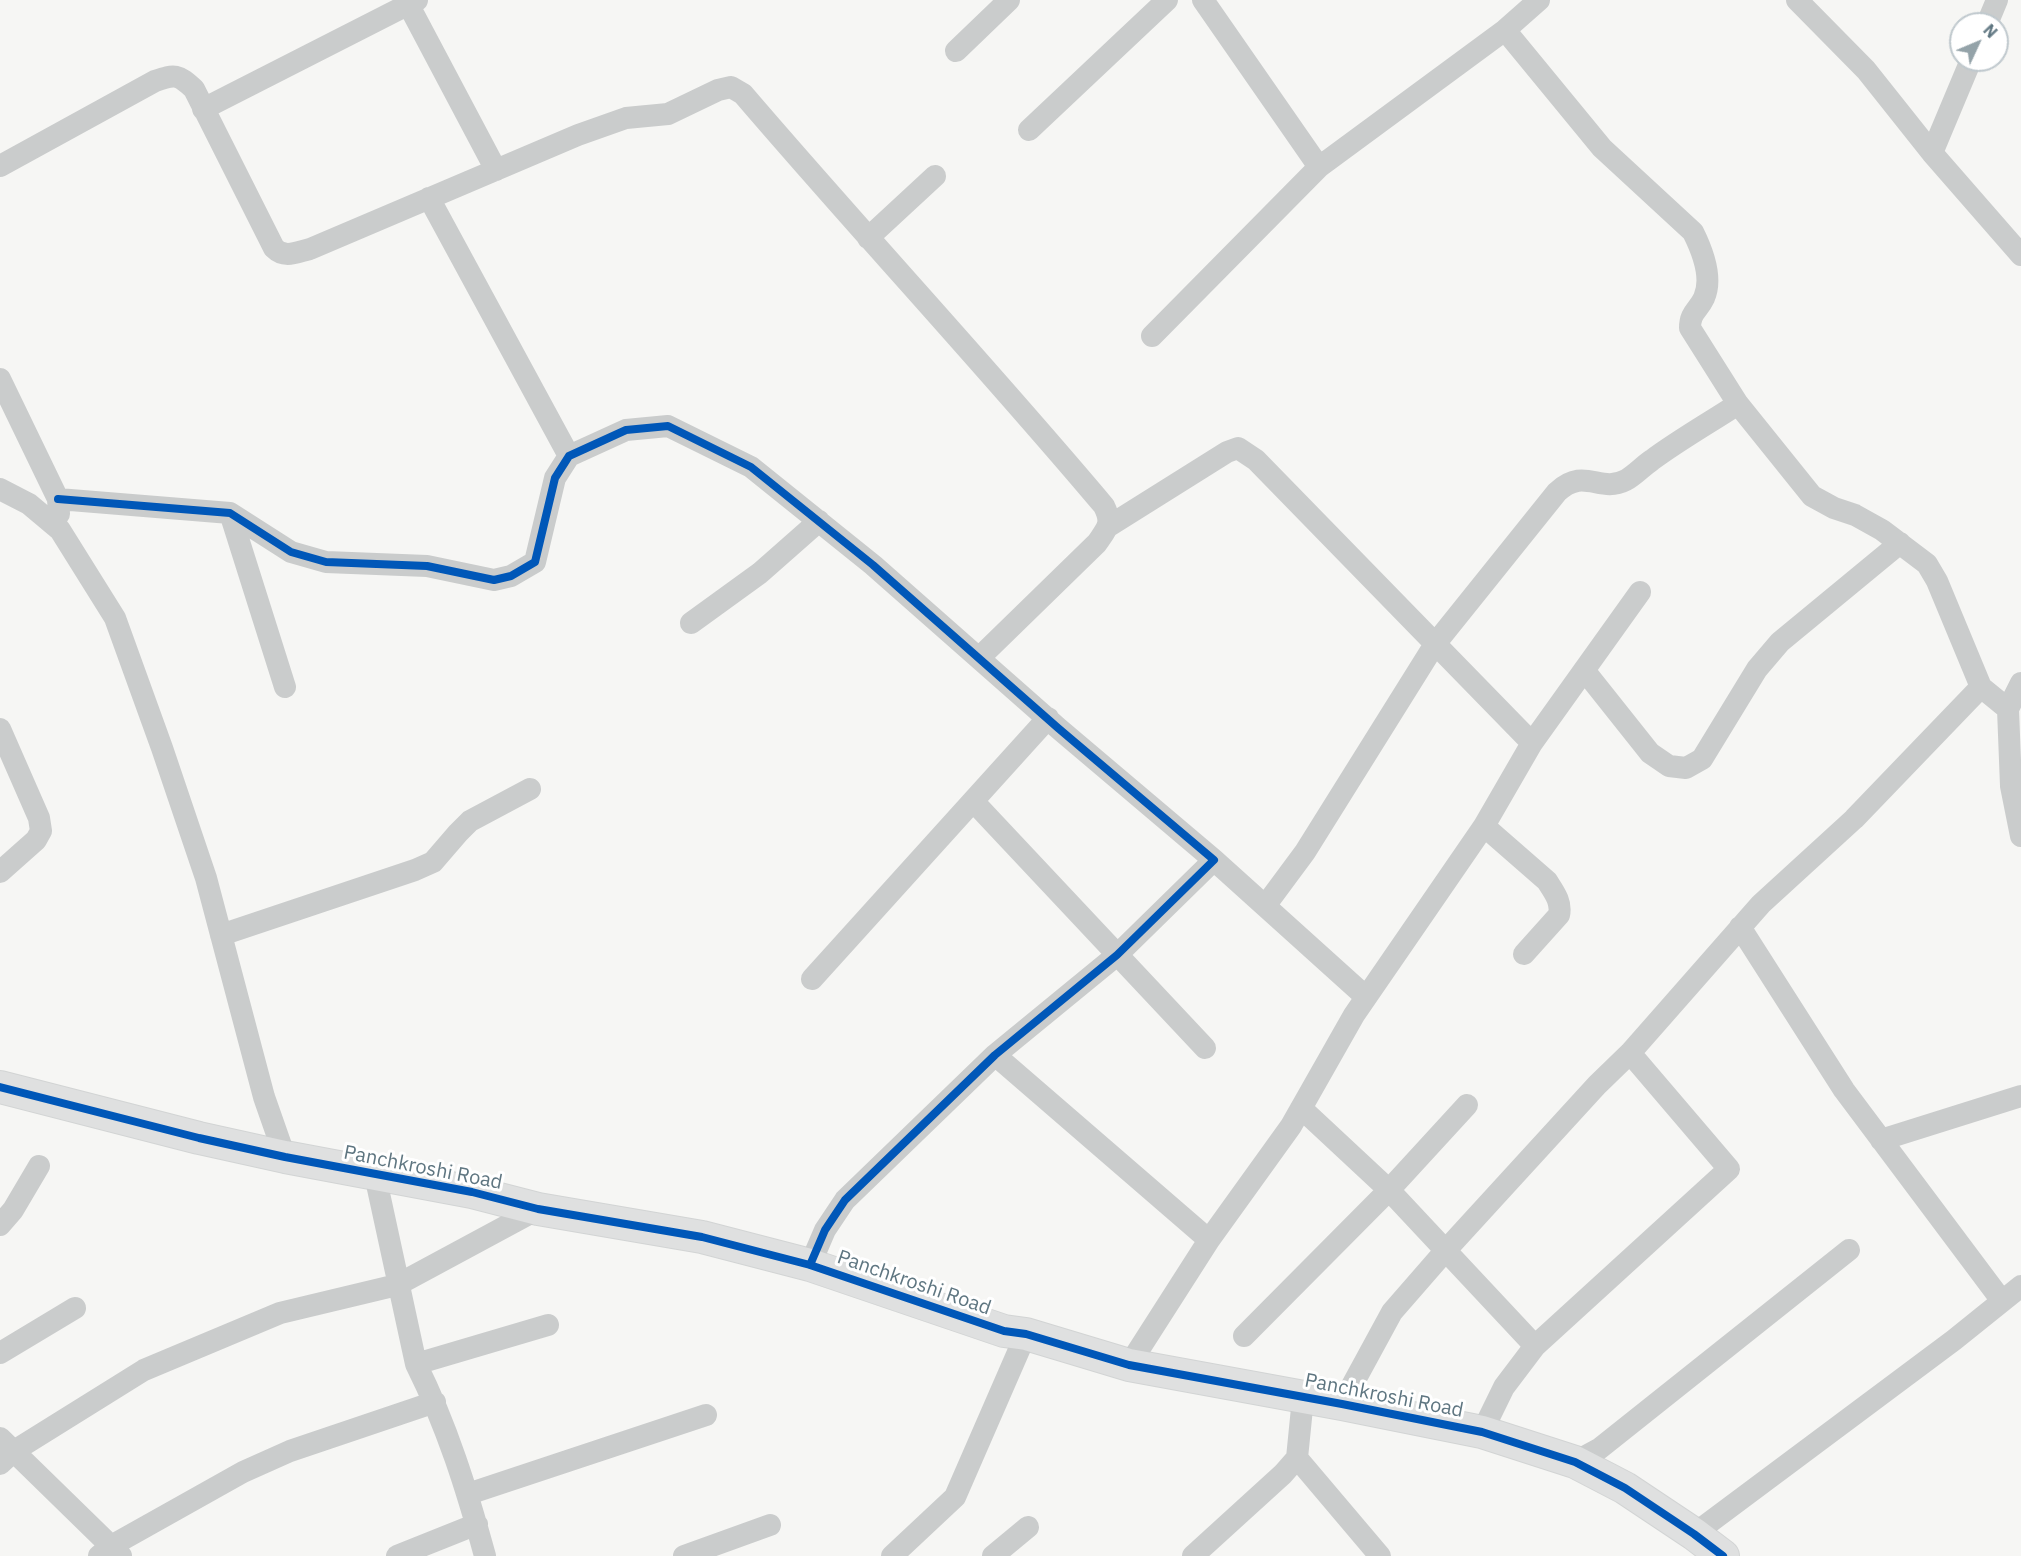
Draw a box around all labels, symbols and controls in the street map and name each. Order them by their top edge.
north arrow [1949,12,2009,72]
text: N [1979,20,2002,42]
street label: Panchkroshi Road [342,1141,504,1195]
street label: Panchkroshi Road [834,1245,994,1321]
street label: Panchkroshi Road [1303,1369,1465,1423]

